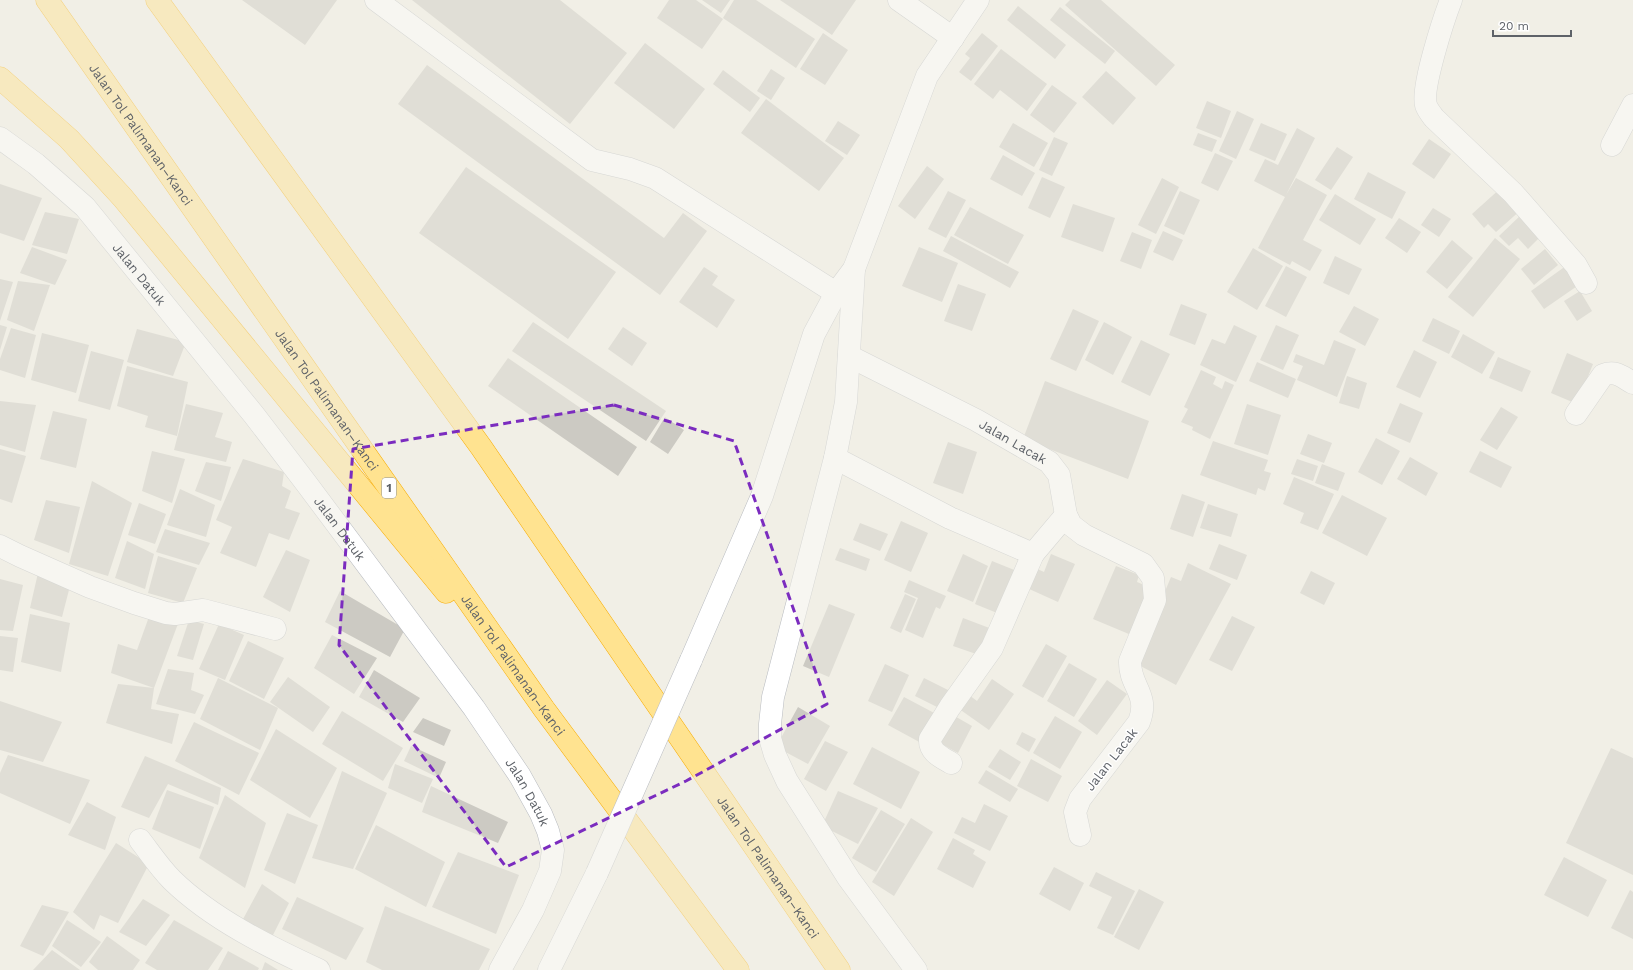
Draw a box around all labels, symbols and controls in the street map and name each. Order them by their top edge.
scale bar [1493,12,1571,38]
text: 20 m [1499,19,1529,33]
street label: Jalan Tol Palimanan–Kanci [86,61,195,208]
street label: Jalan Datuk [109,240,169,309]
street label: Jalan Tol Palimanan–Kanci [272,326,381,474]
street label: Jalan Lacak [976,416,1050,467]
road number: 1 [382,478,396,498]
street label: Jalan Datuk [311,494,369,564]
street label: Jalan Tol Palimanan–Kanci [458,592,568,739]
street label: Jalan Lacak [1082,724,1141,794]
street label: Jalan Datuk [502,756,552,829]
street label: Jalan Tol Palimanan–Kanci [714,793,822,941]

